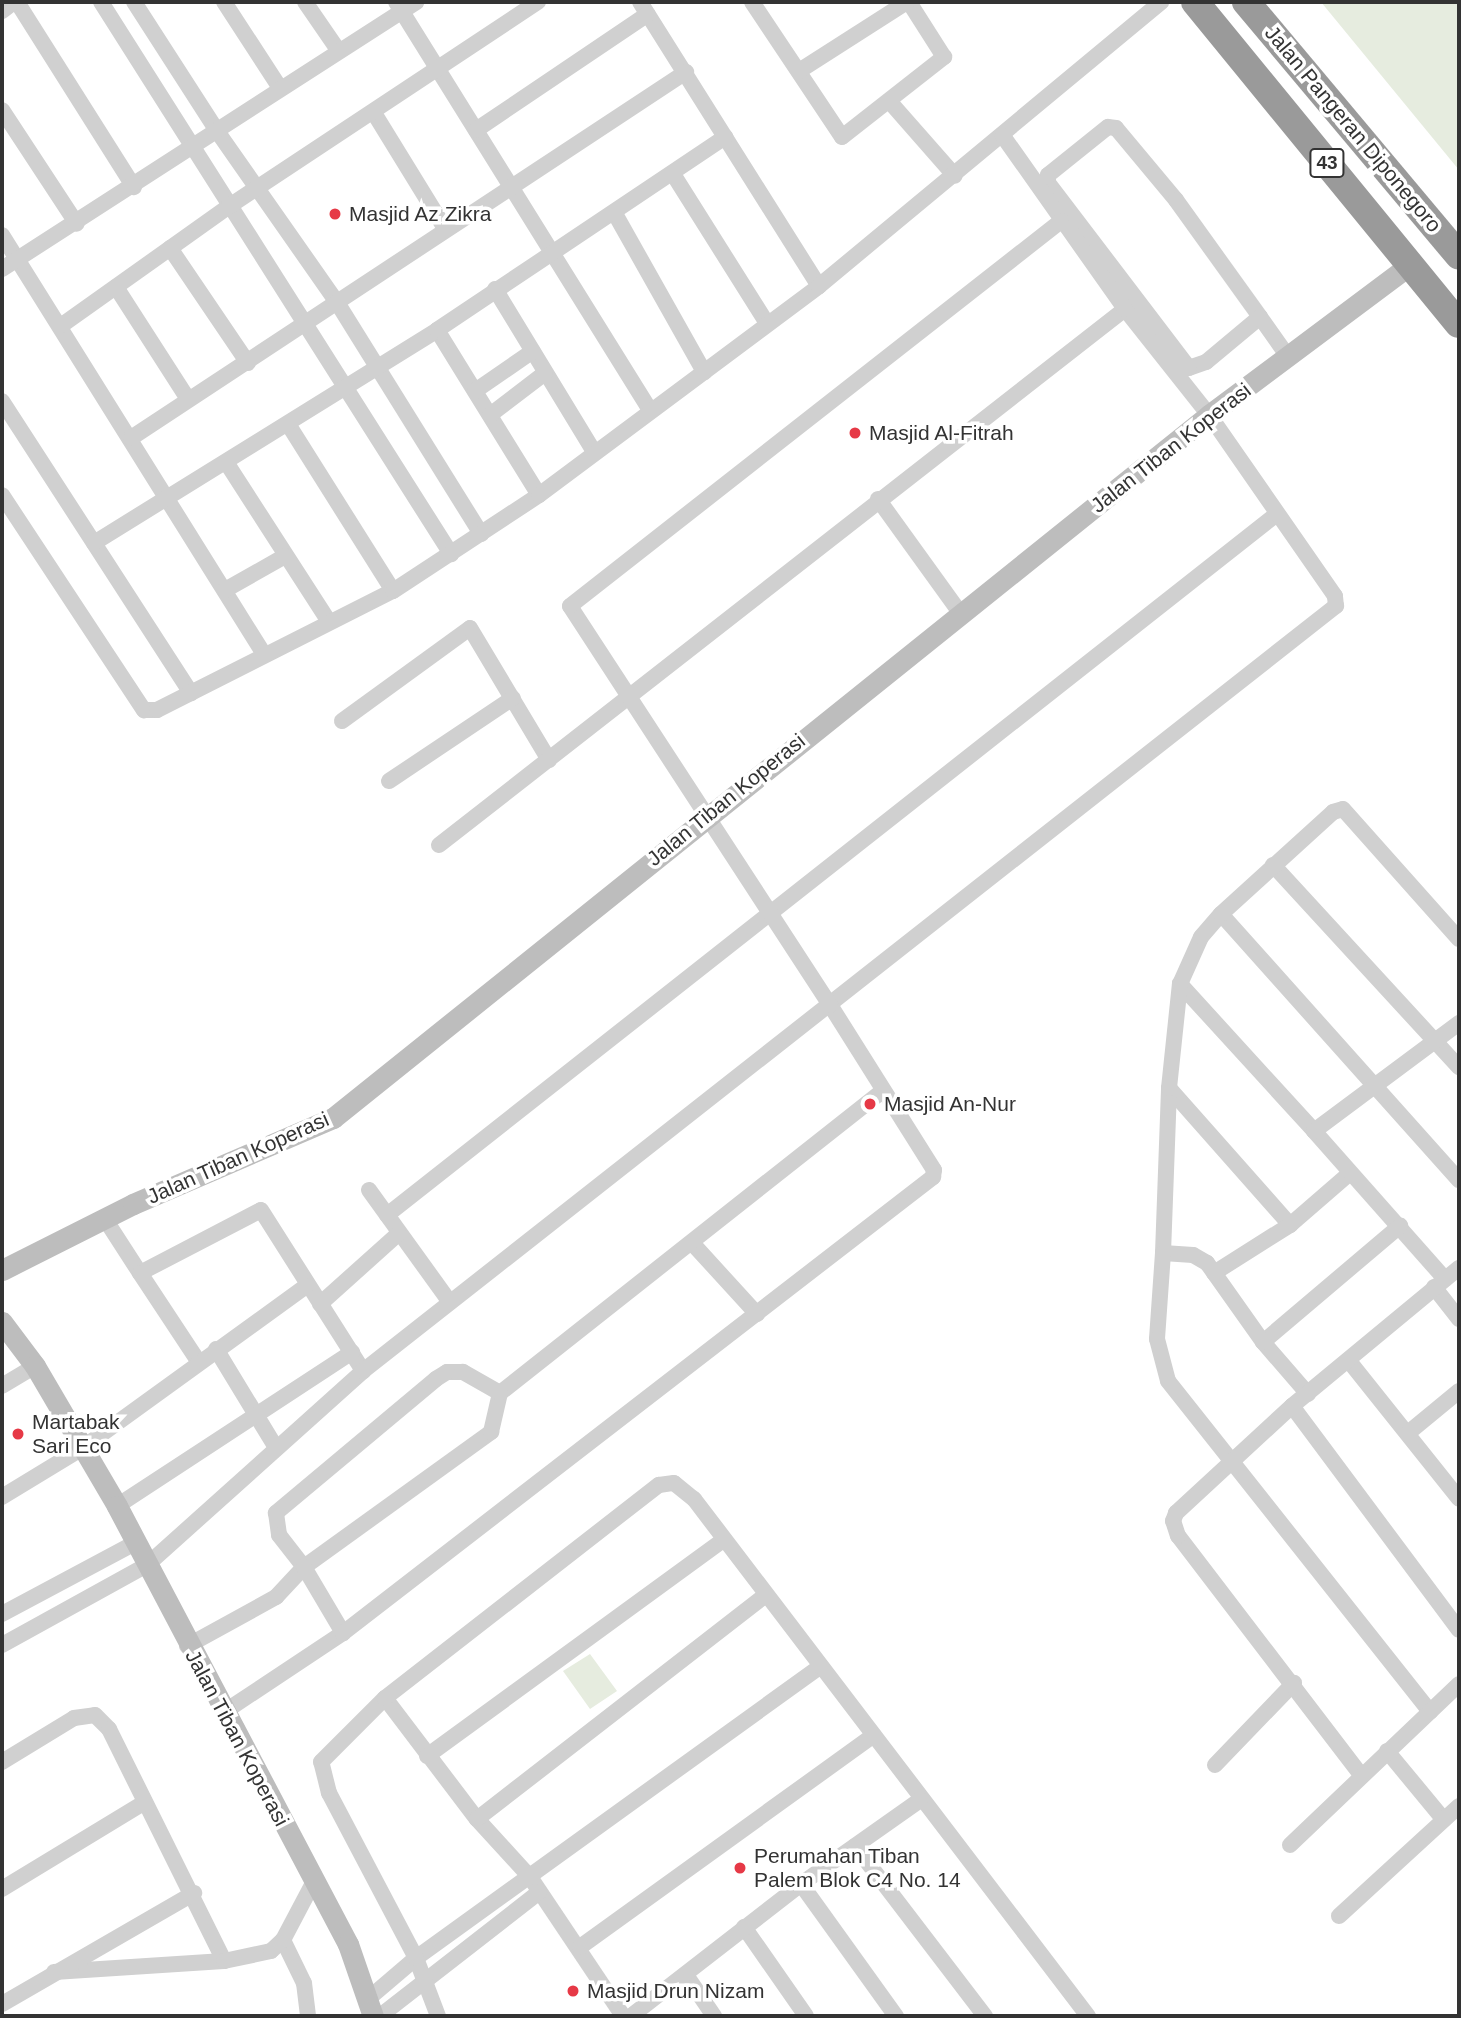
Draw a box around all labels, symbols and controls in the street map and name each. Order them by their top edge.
street label: Jalan Pangeran Diponegoro [1259,21,1447,237]
road number: 43 [1308,148,1346,178]
place label: Masjid Az Zikra [349,201,493,227]
marker: Masjid Az Zikra [327,206,343,222]
street label: Jalan Tiban Koperasi [1086,378,1256,518]
place label: Masjid Al-Fitrah [869,420,1015,446]
marker: Masjid Al-Fitrah [847,425,863,441]
street label: Jalan Tiban Koperasi [642,728,810,872]
place label: Masjid An-Nur [884,1091,1017,1117]
marker: Masjid An-Nur [862,1096,878,1112]
street label: Jalan Tiban Koperasi [143,1107,333,1209]
place label: Martabak Sari Eco [32,1409,120,1459]
marker: Martabak Sari Eco [10,1426,26,1442]
street label: Jalan Tiban Koperasi [180,1645,294,1831]
place label: Perumahan Tiban Palem Blok C4 No. 14 [754,1843,961,1893]
marker: Perumahan Tiban Palem Blok C4 No. 14 [732,1860,748,1876]
place label: Masjid Drun Nizam [587,1978,764,2004]
marker: Masjid Drun Nizam [565,1983,581,1999]

